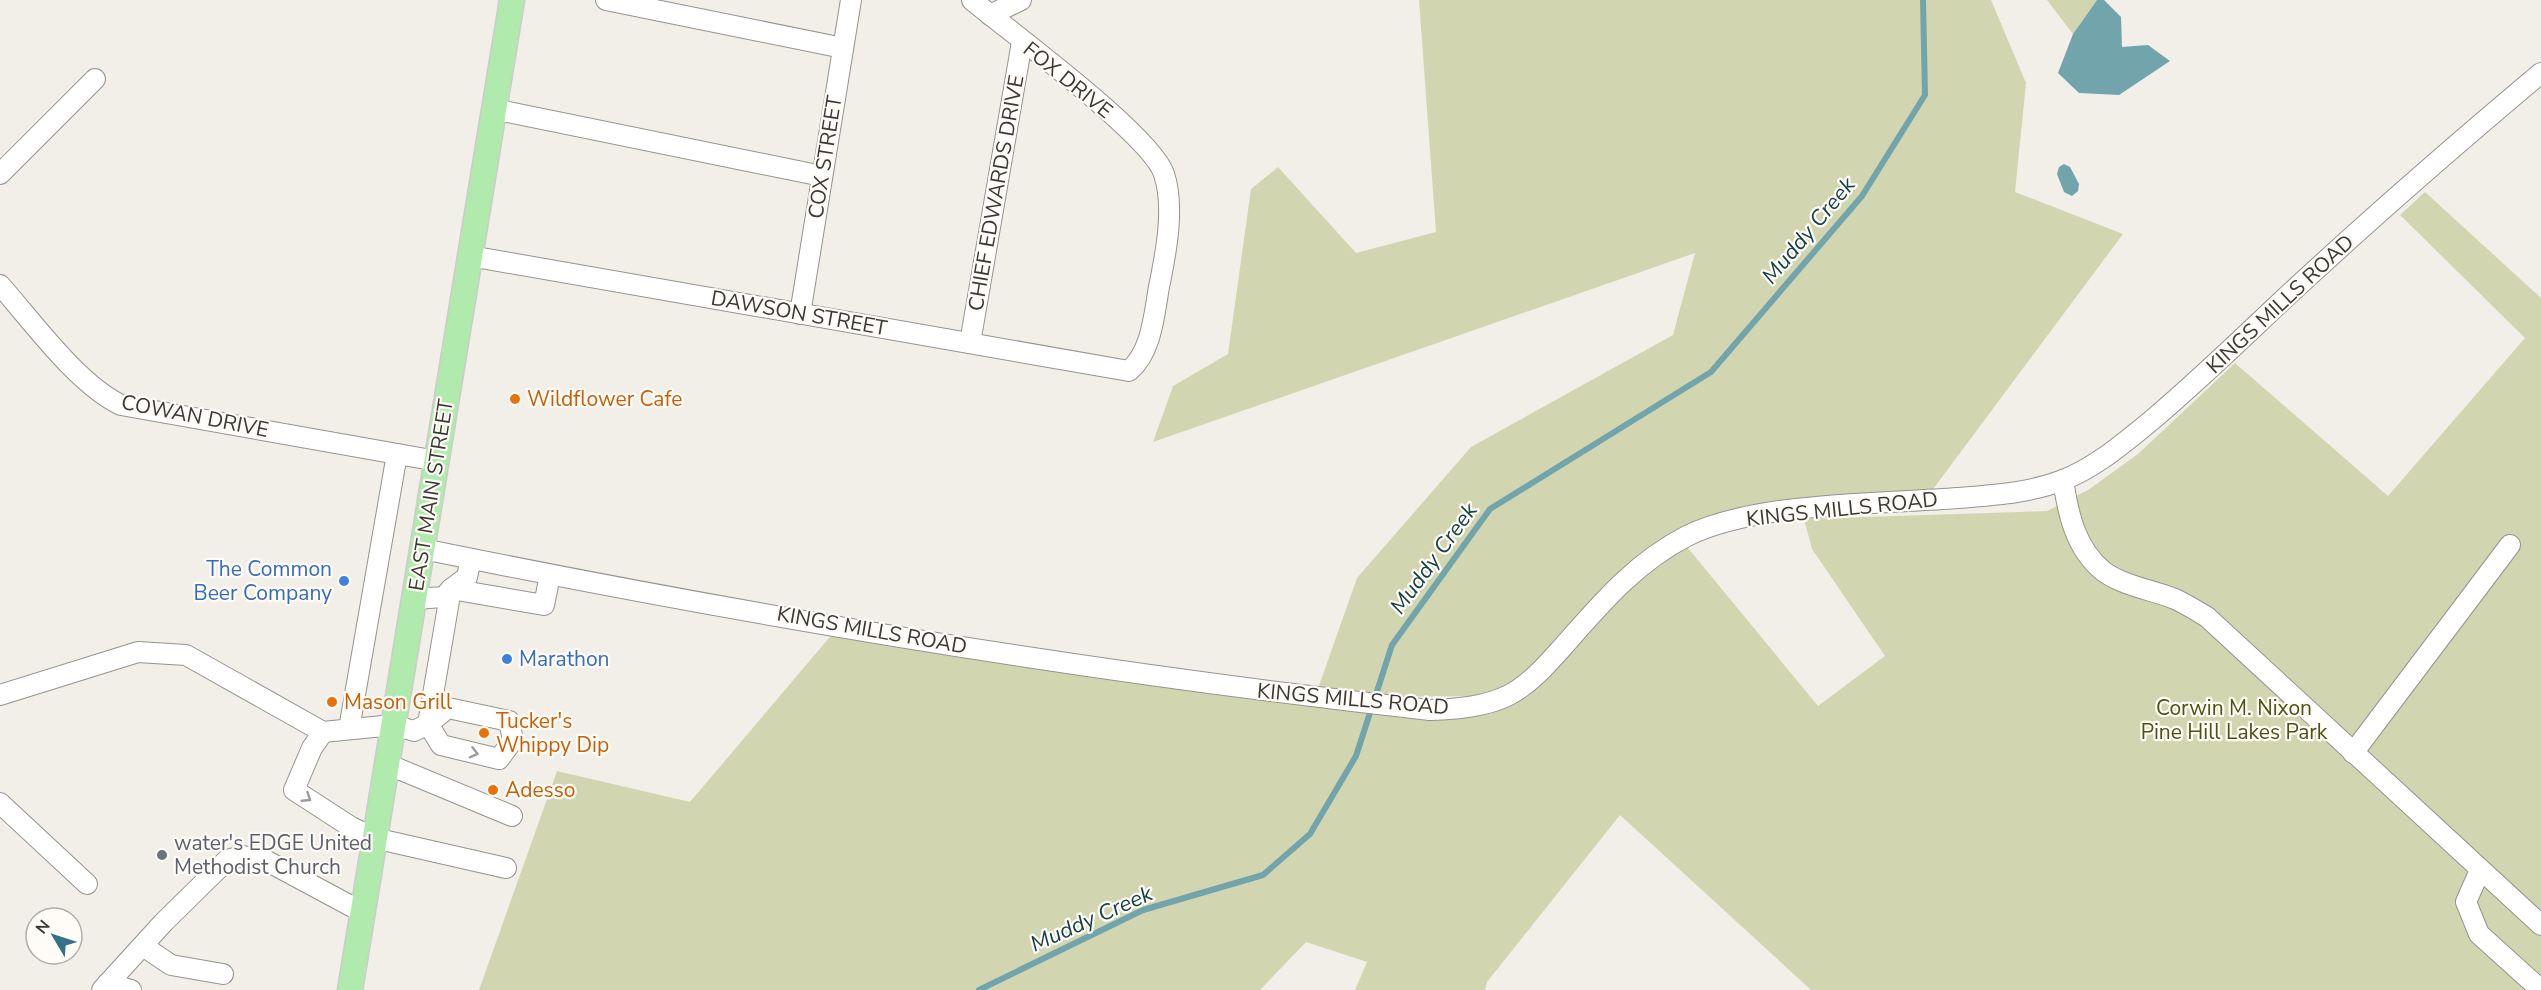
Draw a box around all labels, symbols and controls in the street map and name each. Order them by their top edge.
street label: FOX DRIVE [1017,35,1119,125]
street label: CHIEF EDWARDS DRIVE [961,73,1031,313]
street label: COX STREET [801,93,849,221]
water label: Muddy Creek [1755,170,1863,290]
street label: KINGS MILLS ROAD [2200,228,2360,380]
street label: DAWSON STREET [709,284,890,342]
place label: Wildflower Cafe [527,385,682,413]
street label: COWAN DRIVE [119,388,271,444]
marker: Wildflower Cafe [508,392,522,406]
street label: EAST MAIN STREET [402,397,460,593]
street label: KINGS MILLS ROAD [1745,485,1939,533]
water label: Muddy Creek [1383,496,1485,620]
place label: The Common Beer Company [194,555,332,607]
marker: The Common Beer Company [337,574,351,588]
street label: KINGS MILLS ROAD [775,600,969,660]
place label: Marathon [519,645,610,673]
marker: Marathon [500,652,514,666]
street label: KINGS MILLS ROAD [1256,677,1450,721]
place label: Mason Grill [344,688,453,716]
park label: Corwin M. Nixon Pine Hill Lakes Park [2141,694,2328,746]
marker: Mason Grill [325,695,339,709]
place label: Tucker's Whippy Dip [496,707,609,759]
marker: Tucker's Whippy Dip [477,726,491,740]
one-way arrow [469,745,479,758]
place label: Adesso [505,776,576,804]
marker: Adesso [486,783,500,797]
one-way arrow [300,791,311,802]
place label: water's EDGE United Methodist Church [174,829,372,881]
marker: water's EDGE United Methodist Church [155,848,169,862]
water label: Muddy Creek [1026,878,1158,959]
north arrow [24,906,84,966]
text: N [31,916,55,939]

